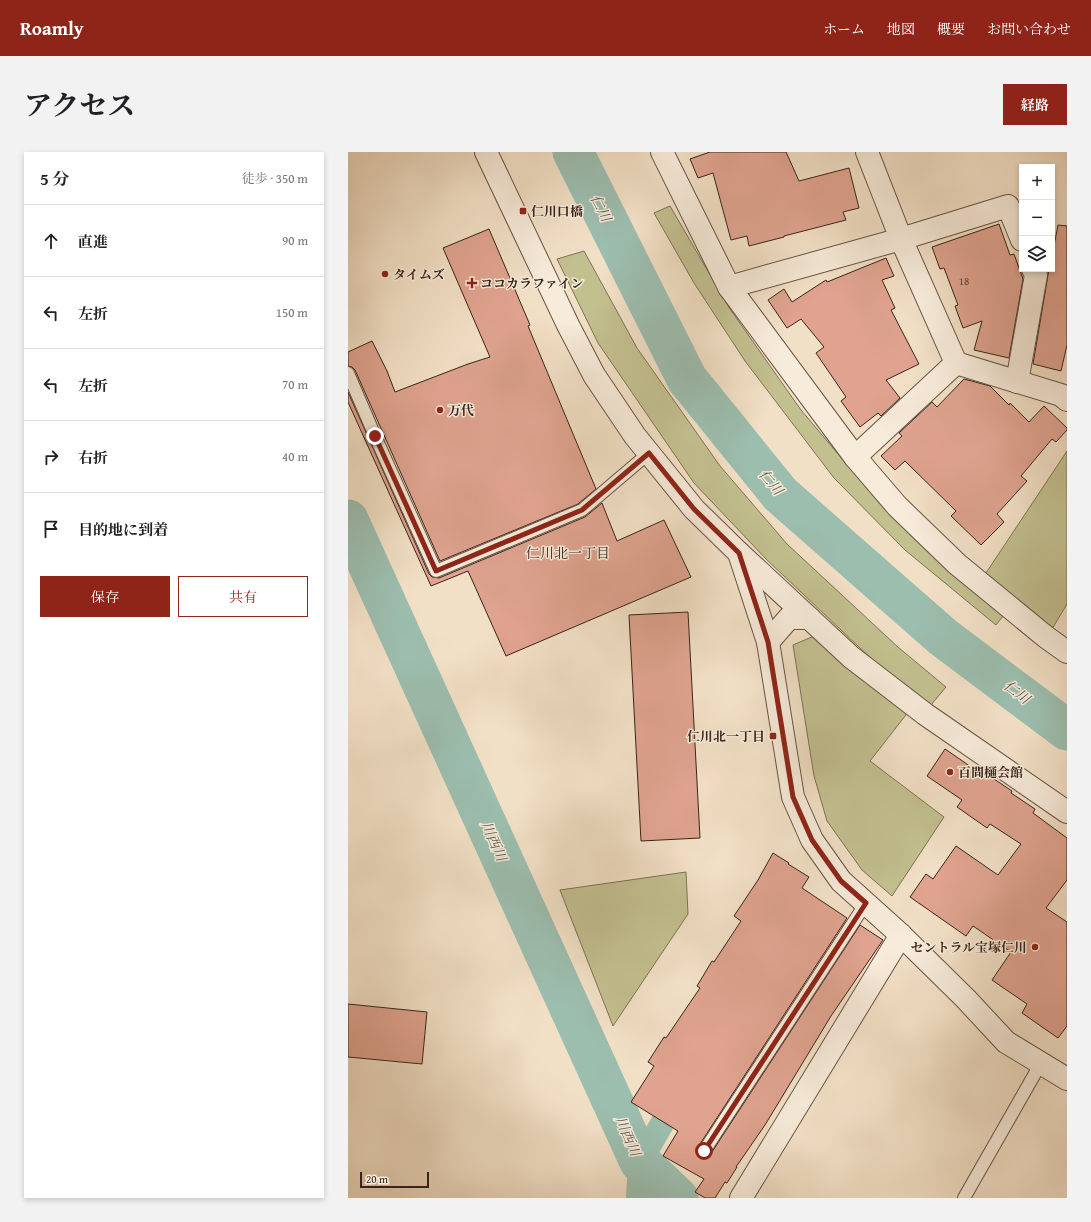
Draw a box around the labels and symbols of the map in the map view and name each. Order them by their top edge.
water label: 仁川 [586,191,617,227]
place label: 仁川口橋 [531,202,583,221]
marker: 仁川口橋 [518,206,528,216]
place label: タイムズ [393,265,445,284]
marker: タイムズ [380,269,390,279]
house number: 18 [959,273,969,289]
place label: ココカラファイン [480,274,584,293]
marker: ココカラファイン [467,278,477,288]
place label: 万代 [448,401,474,420]
marker: 万代 [435,405,445,415]
route end [366,427,384,445]
water label: 仁川 [754,465,789,501]
district label: 仁川北一丁目 [526,543,610,563]
water label: 仁川 [1000,676,1036,710]
place label: 仁川北一丁目 [687,727,765,746]
marker: 仁川北一丁目 [768,731,778,741]
place label: 百間樋会館 [958,763,1023,782]
marker: 百間樋会館 [945,767,955,777]
water label: 川西川 [476,818,512,866]
place label: セントラル宝塚仁川 [910,938,1027,957]
marker: セントラル宝塚仁川 [1030,942,1040,952]
water label: 川西川 [610,1113,646,1161]
route start [695,1142,713,1160]
scale bar [360,1170,429,1189]

